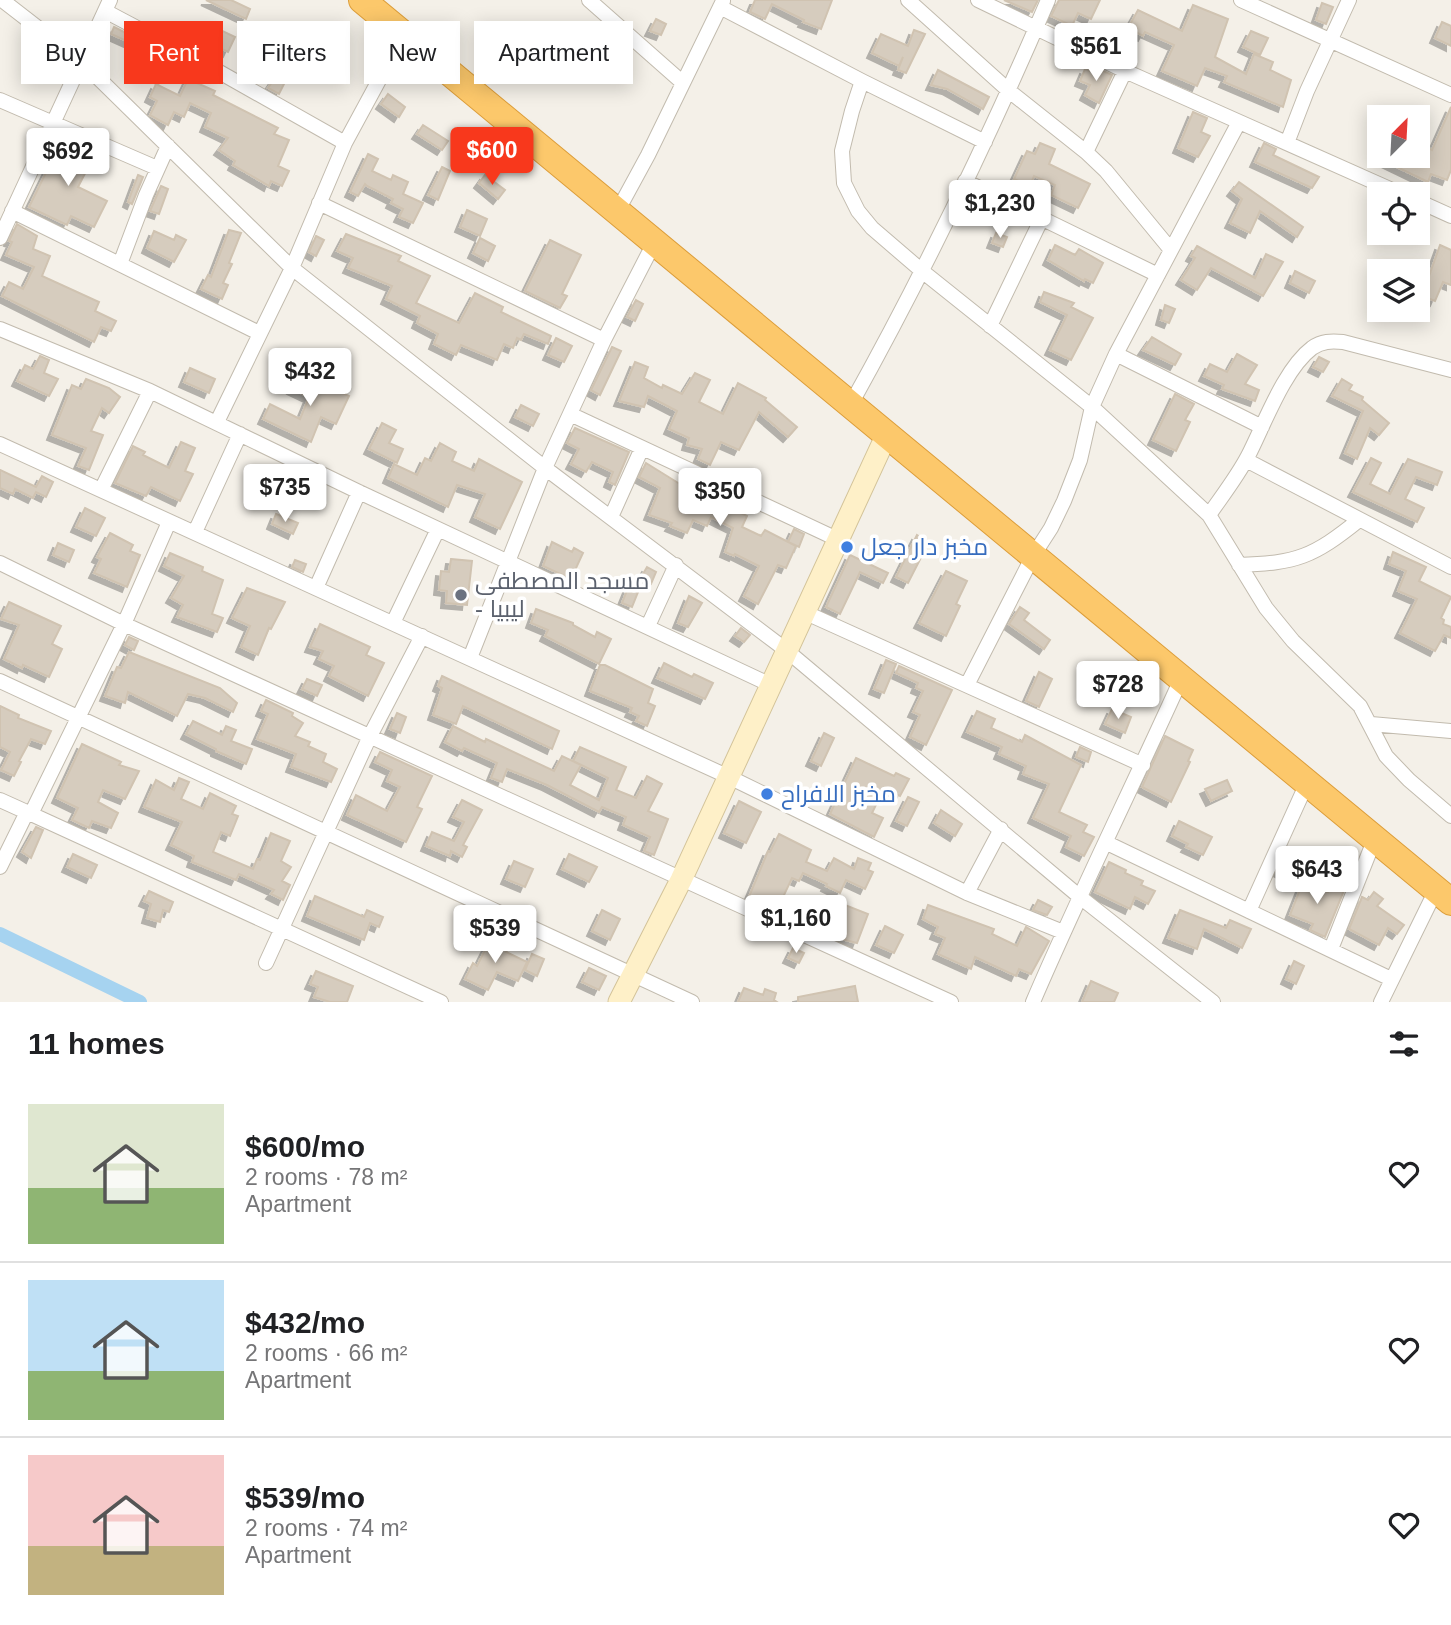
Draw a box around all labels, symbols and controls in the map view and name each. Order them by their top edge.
chip: Buy [21,21,110,84]
chip: Rent [124,21,223,84]
chip: Filters [237,21,350,84]
chip: New [364,21,460,84]
chip: Apartment [474,21,633,84]
pin: $561 [1055,24,1137,83]
text: $561 [1070,33,1122,59]
north arrow [1367,105,1430,168]
map controls [1367,105,1430,322]
pin: $692 [27,128,109,188]
pin: $600 [451,128,533,187]
text: $600 [466,137,518,163]
text: $692 [42,138,94,164]
pin: $1,230 [943,180,1057,240]
button: locate [1367,182,1430,245]
text: $1,230 [965,190,1035,216]
button: layers [1367,259,1430,322]
pin: $432 [269,348,351,408]
text: $432 [284,358,336,384]
pin: $735 [244,464,326,524]
pin: $350 [679,468,761,528]
text: $735 [259,474,311,500]
text: $350 [694,478,746,504]
place label: مخبز دار جعل [861,533,988,561]
marker: مخبز دار جعل [839,539,855,555]
place label: مسجد المصطفى - ليبيا [475,567,649,622]
marker: مسجد المصطفى - ليبيا [453,587,469,603]
pin: $728 [1077,662,1159,721]
text: $728 [1092,671,1144,697]
place label: مخبز الافراح [781,780,896,810]
marker: مخبز الافراح [759,786,775,802]
pin: $643 [1276,846,1358,906]
text: $643 [1291,856,1343,882]
pin: $1,160 [739,895,853,955]
text: $1,160 [761,905,831,931]
pin: $539 [454,906,536,965]
text: $539 [469,915,521,941]
icon: filters [1385,1025,1423,1063]
text: 11 homes [28,1027,165,1060]
text: $600/mo [245,1130,365,1163]
icon: home [84,1132,168,1216]
icon: heart [1385,1155,1423,1193]
text: 2 rooms · 78 m² [245,1164,407,1190]
text: Apartment [245,1191,351,1217]
text: $432/mo [245,1306,365,1339]
icon: home [84,1308,168,1392]
icon: heart [1385,1331,1423,1369]
text: 2 rooms · 66 m² [245,1340,407,1366]
text: Apartment [245,1367,351,1393]
text: $539/mo [245,1481,365,1514]
icon: home [84,1483,168,1567]
icon: heart [1385,1506,1423,1544]
text: 2 rooms · 74 m² [245,1515,407,1541]
text: Apartment [245,1542,351,1568]

